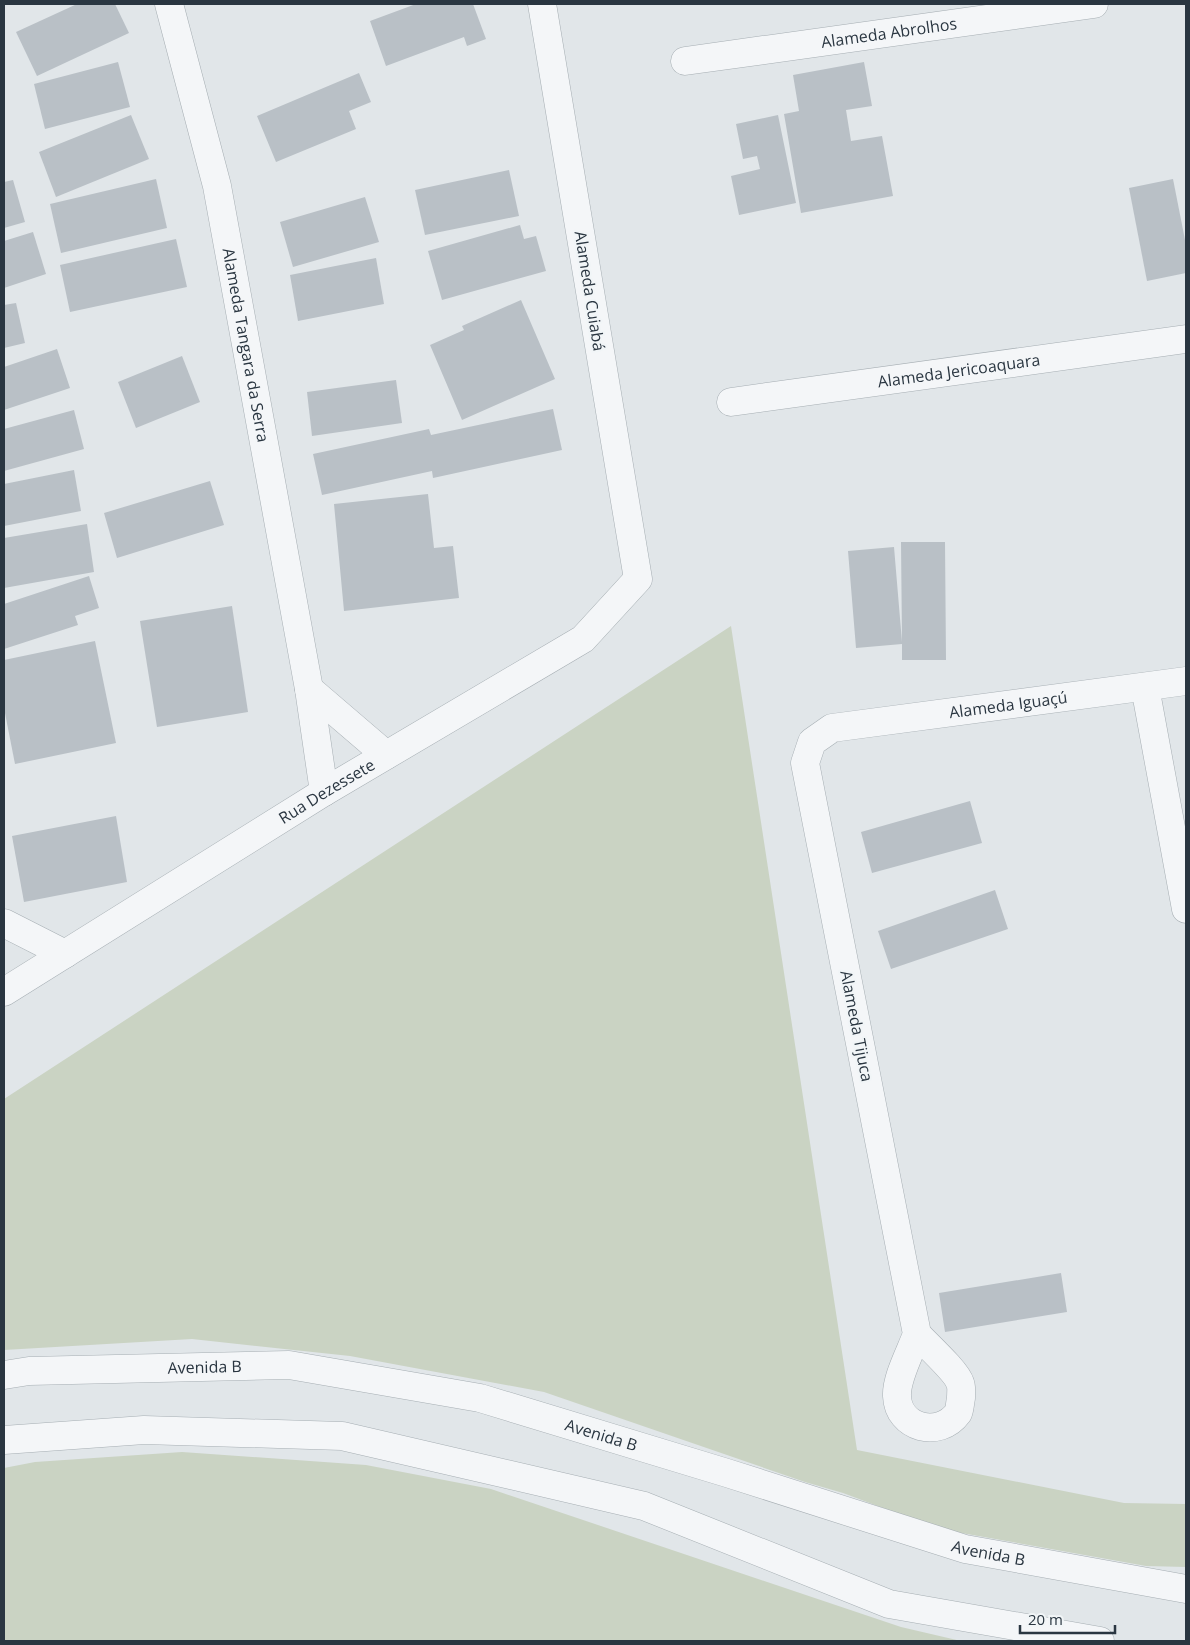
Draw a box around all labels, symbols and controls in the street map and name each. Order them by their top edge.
street label: Alameda Abrolhos [820,12,958,53]
street label: Alameda Cuiabá [570,229,610,353]
street label: Alameda Tangara da Serra [218,246,275,444]
street label: Alameda Jericoaquara [876,348,1041,393]
street label: Alameda Iguaçú [948,686,1069,723]
street label: Rua Dezessete [274,754,379,829]
street label: Alameda Tijuca [835,968,879,1084]
street label: Avenida B [167,1355,242,1379]
street label: Avenida B [563,1414,640,1456]
street label: Avenida B [949,1534,1027,1571]
scale bar [1020,1602,1115,1634]
text: 20 m [1028,1609,1063,1629]

